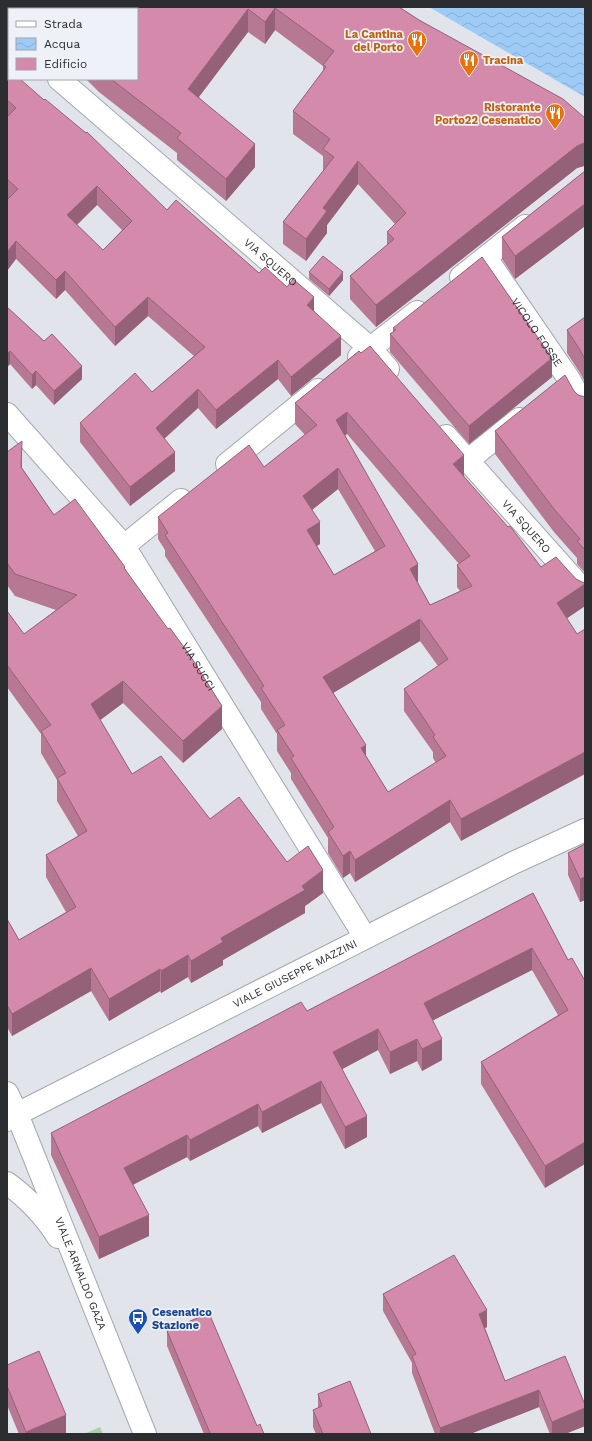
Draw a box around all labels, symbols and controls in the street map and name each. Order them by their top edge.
legend [8,8,138,80]
text: Strada [44,17,83,31]
place label: La Cantina del Porto [345,28,404,54]
restaurant icon: La Cantina del Porto [406,29,428,57]
text: Acqua [44,37,80,51]
restaurant icon: Tracina [458,49,480,77]
place label: Tracina [483,54,524,67]
text: Edificio [44,57,87,71]
place label: Ristorante Porto22 Cesenatico [435,101,541,127]
restaurant icon: Ristorante Porto22 Cesenatico [544,102,566,130]
street label: VIA SQUERO [241,236,300,289]
street label: VICOLO FOSSE [508,296,565,369]
street label: VIA SQUERO [499,497,553,556]
street label: VIA SUCCI [178,640,218,693]
street label: VIALE GIUSEPPE MAZZINI [231,937,359,1011]
street label: VIALE ARNALDO GAZA [52,1215,109,1332]
place label: Cesenatico Stazione [152,1306,212,1332]
bus stop icon: Cesenatico Stazione [127,1307,149,1335]

